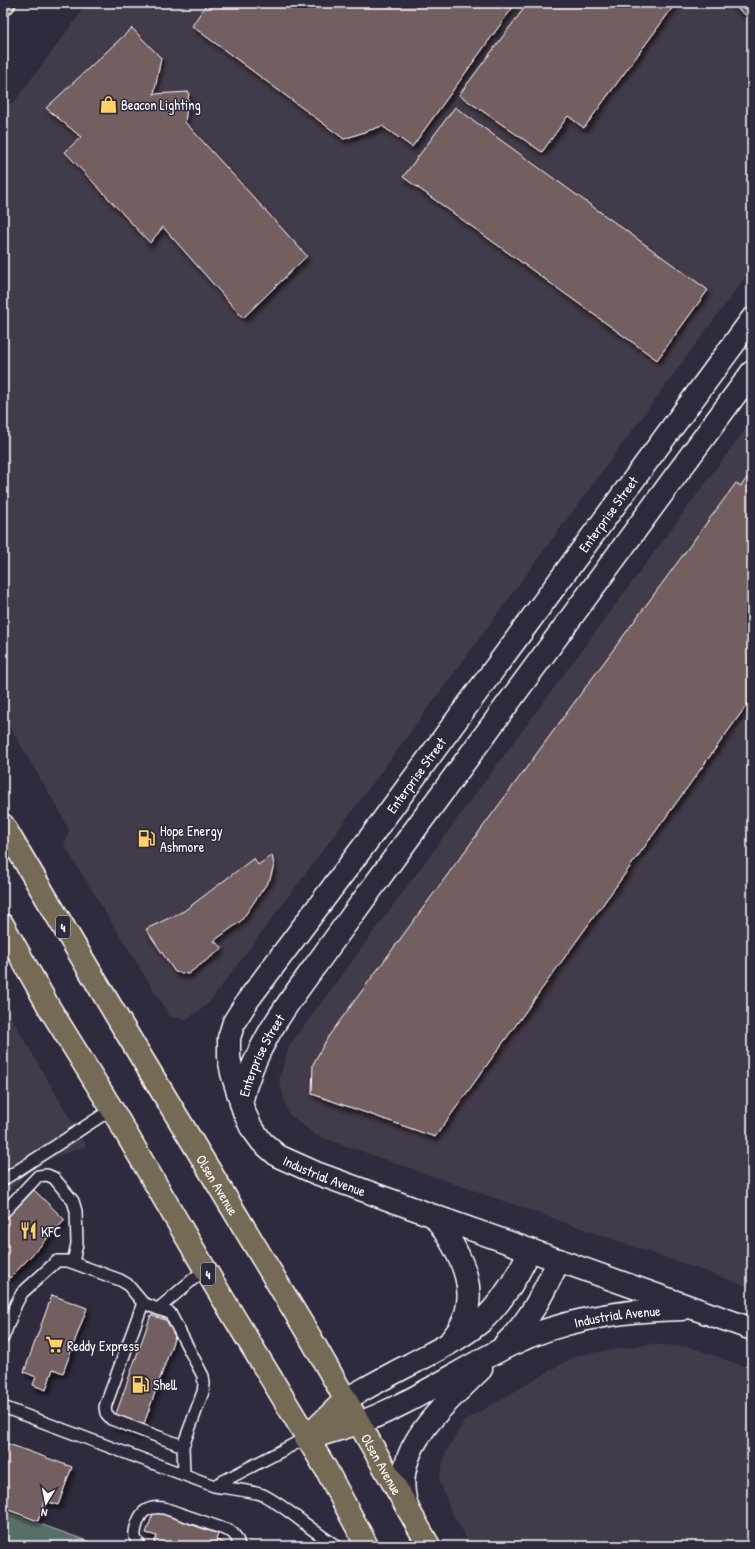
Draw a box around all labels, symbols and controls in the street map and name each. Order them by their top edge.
shop icon: Beacon Lighting [98,94,118,114]
place label: Beacon Lighting [121,95,201,115]
street label: Enterprise Street [574,472,643,556]
street label: Enterprise Street [382,733,451,817]
place label: Hope Energy Ashmore [160,821,223,856]
fuel station icon: Hope Energy Ashmore [137,828,157,848]
road number: 4 [56,916,70,938]
street label: Enterprise Street [234,1010,288,1098]
street label: Industrial Avenue [280,1150,369,1200]
street label: Olsen Avenue [192,1151,244,1219]
restaurant icon: KFC [18,1221,38,1241]
place label: KFC [41,1222,62,1241]
road number: 4 [201,1263,215,1285]
street label: Industrial Avenue [572,1300,662,1331]
supermarket icon: Reddy Express [44,1335,64,1355]
place label: Reddy Express [67,1336,139,1356]
fuel station icon: Shell [130,1374,150,1394]
place label: Shell [153,1375,178,1394]
street label: Olsen Avenue [357,1430,407,1498]
north arrow [26,1483,66,1523]
text: N [40,1505,48,1520]

